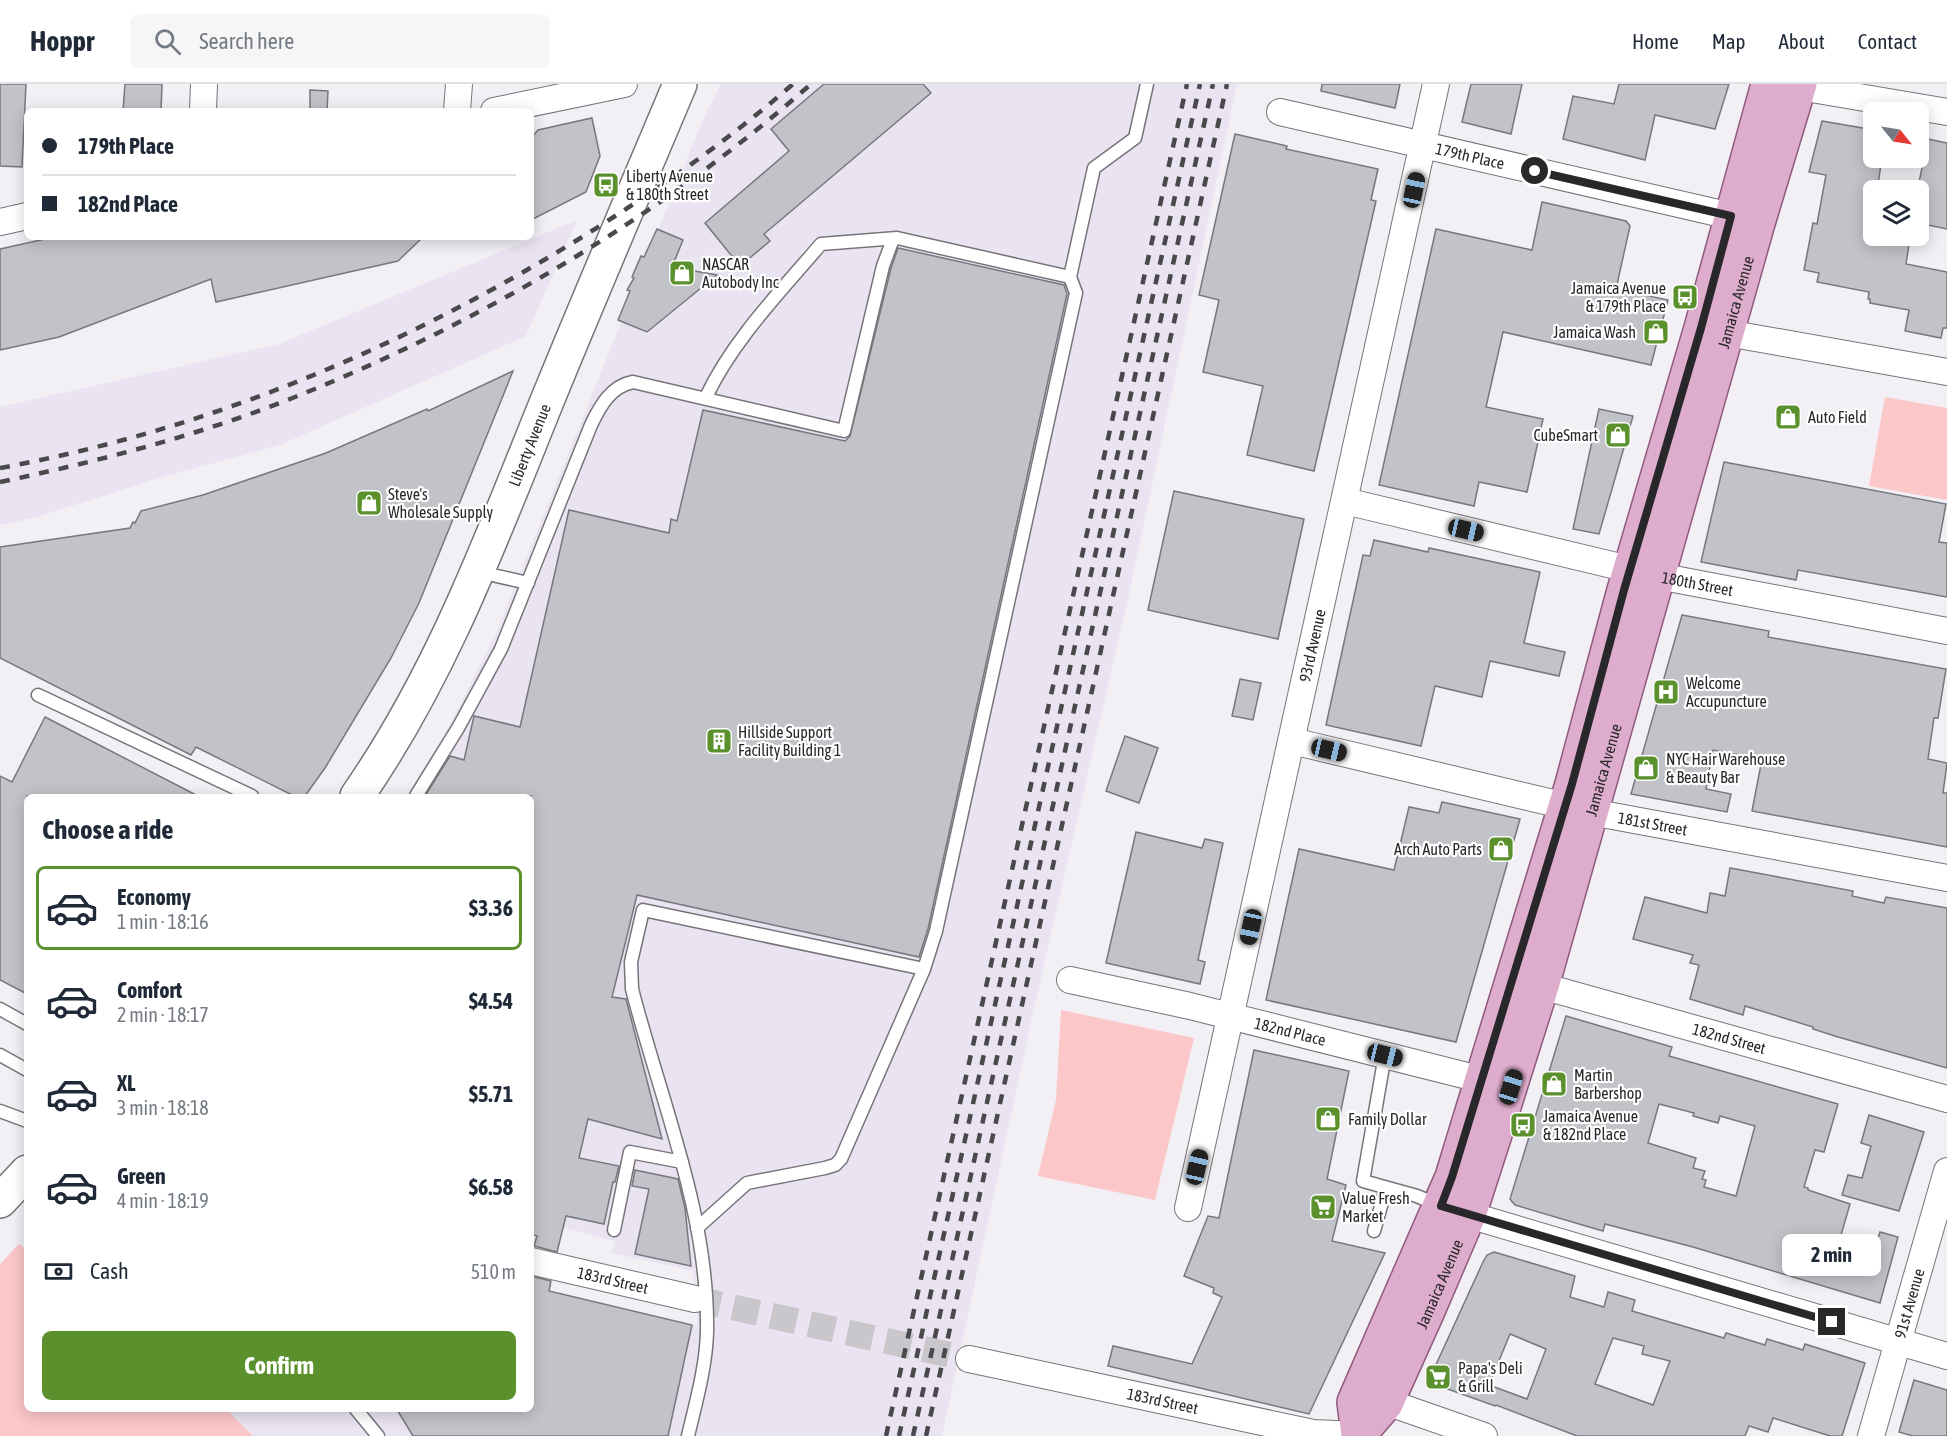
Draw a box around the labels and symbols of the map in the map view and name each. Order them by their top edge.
north arrow [1863,102,1929,168]
street label: 179th Place [1434,139,1506,172]
route start [1521,157,1548,184]
place label: Liberty Avenue & 180th Street [626,167,713,203]
bus stop icon: Liberty Avenue & 180th Street [591,170,621,200]
car [1401,171,1427,209]
street label: Jamaica Avenue [1714,254,1757,350]
place label: NASCAR Autobody Inc [702,255,779,292]
shop icon: NASCAR Autobody Inc [667,258,697,288]
place label: Jamaica Avenue & 179th Place [1571,279,1666,315]
bus stop icon: Jamaica Avenue & 179th Place [1670,282,1700,312]
shop icon: Jamaica Wash [1641,317,1671,347]
place label: Jamaica Wash [1553,323,1636,341]
street label: Liberty Avenue [505,401,554,489]
shop icon: Auto Field [1773,402,1803,432]
place label: Auto Field [1808,408,1867,426]
shop icon: CubeSmart [1603,420,1633,450]
place label: CubeSmart [1533,426,1598,444]
place label: Steve's Wholesale Supply [388,485,494,522]
shop icon: Steve's Wholesale Supply [354,488,384,518]
car [1446,517,1486,543]
street label: 180th Street [1660,568,1735,599]
street label: 93rd Avenue [1295,608,1329,684]
place label: Welcome Accupuncture [1686,674,1767,711]
hospital icon: Welcome Accupuncture [1651,677,1681,707]
street label: Jamaica Avenue [1582,722,1625,818]
place label: Hillside Support Facility Building 1 [738,723,841,760]
building icon: Hillside Support Facility Building 1 [704,726,734,756]
car [1309,737,1349,763]
place label: NYC Hair Warehouse & Beauty Bar [1666,750,1785,787]
shop icon: NYC Hair Warehouse & Beauty Bar [1631,753,1661,783]
street label: 181st Street [1616,808,1689,839]
shop icon: Arch Auto Parts [1486,834,1516,864]
place label: Arch Auto Parts [1394,840,1482,858]
car [1238,908,1264,946]
street label: 182nd Place [1253,1014,1328,1049]
street label: 182nd Street [1690,1019,1768,1057]
car [1365,1042,1405,1068]
place label: Martin Barbershop [1574,1066,1642,1103]
car [1497,1067,1525,1107]
shop icon: Martin Barbershop [1539,1069,1569,1099]
shop icon: Family Dollar [1313,1104,1343,1134]
place label: Jamaica Avenue & 182nd Place [1543,1107,1638,1143]
place label: Family Dollar [1348,1110,1427,1129]
bus stop icon: Jamaica Avenue & 182nd Place [1508,1110,1538,1140]
car [1184,1147,1210,1187]
place label: Value Fresh Market [1342,1189,1410,1225]
supermarket icon: Value Fresh Market [1308,1192,1338,1222]
callout: 2 min [1782,1235,1882,1277]
street label: Jamaica Avenue [1412,1237,1466,1331]
street label: 183rd Street [576,1263,650,1297]
street label: 91st Avenue [1890,1266,1928,1340]
route end [1818,1308,1845,1335]
place label: Papa's Deli & Grill [1458,1359,1523,1395]
supermarket icon: Papa's Deli & Grill [1423,1362,1453,1392]
street label: 183rd Street [1125,1384,1200,1417]

